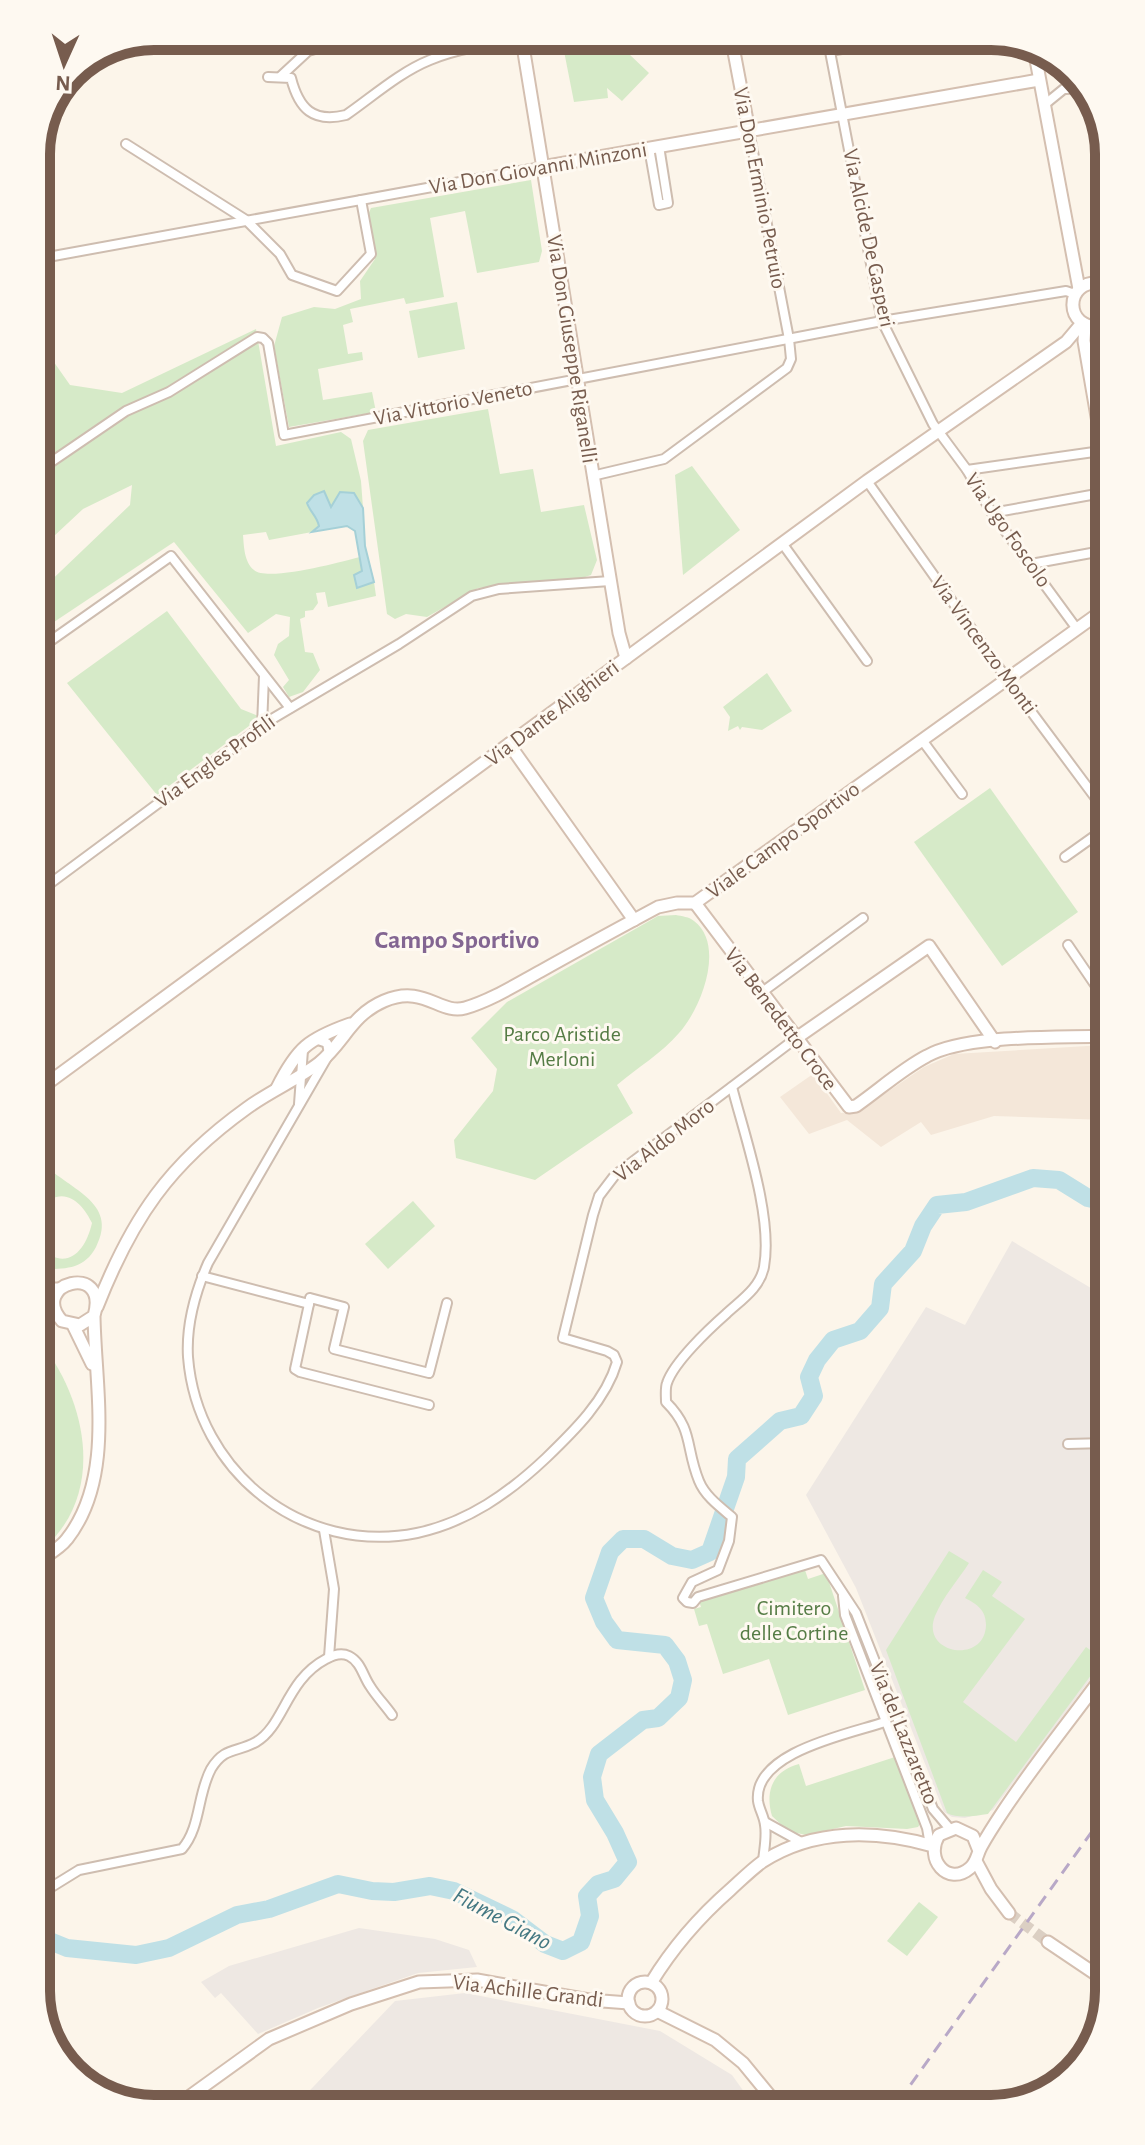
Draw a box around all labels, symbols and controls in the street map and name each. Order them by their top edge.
north arrow [24,24,104,104]
text: N [55,72,71,94]
street label: Via Don Erminio Petruio [730,85,790,291]
street label: Via Don Giovanni Minzoni [427,138,649,198]
street label: Via Alcide De Gasperi [839,147,899,329]
street label: Via Don Giuseppe Riganelli [543,233,601,465]
street label: Via Vittorio Veneto [372,377,534,429]
street label: Via Ugo Foscolo [961,469,1055,591]
street label: Via Vincenzo Monti [927,572,1041,718]
street label: Via Dante Alighieri [481,656,623,770]
street label: Via Engles Profili [151,710,279,812]
street label: Viale Campo Sportivo [702,777,864,903]
district label: Campo Sportivo [375,927,540,953]
street label: Via Benedetto Croce [720,944,842,1094]
park label: Parco Aristide Merloni [503,1023,621,1070]
street label: Via Aldo Moro [610,1094,718,1186]
park label: Cimitero delle Cortine [740,1597,848,1644]
street label: Via del Lazzaretto [865,1659,943,1807]
water label: Fiume Giano [449,1883,555,1955]
street label: Via Achille Grandi [452,1971,604,2011]

